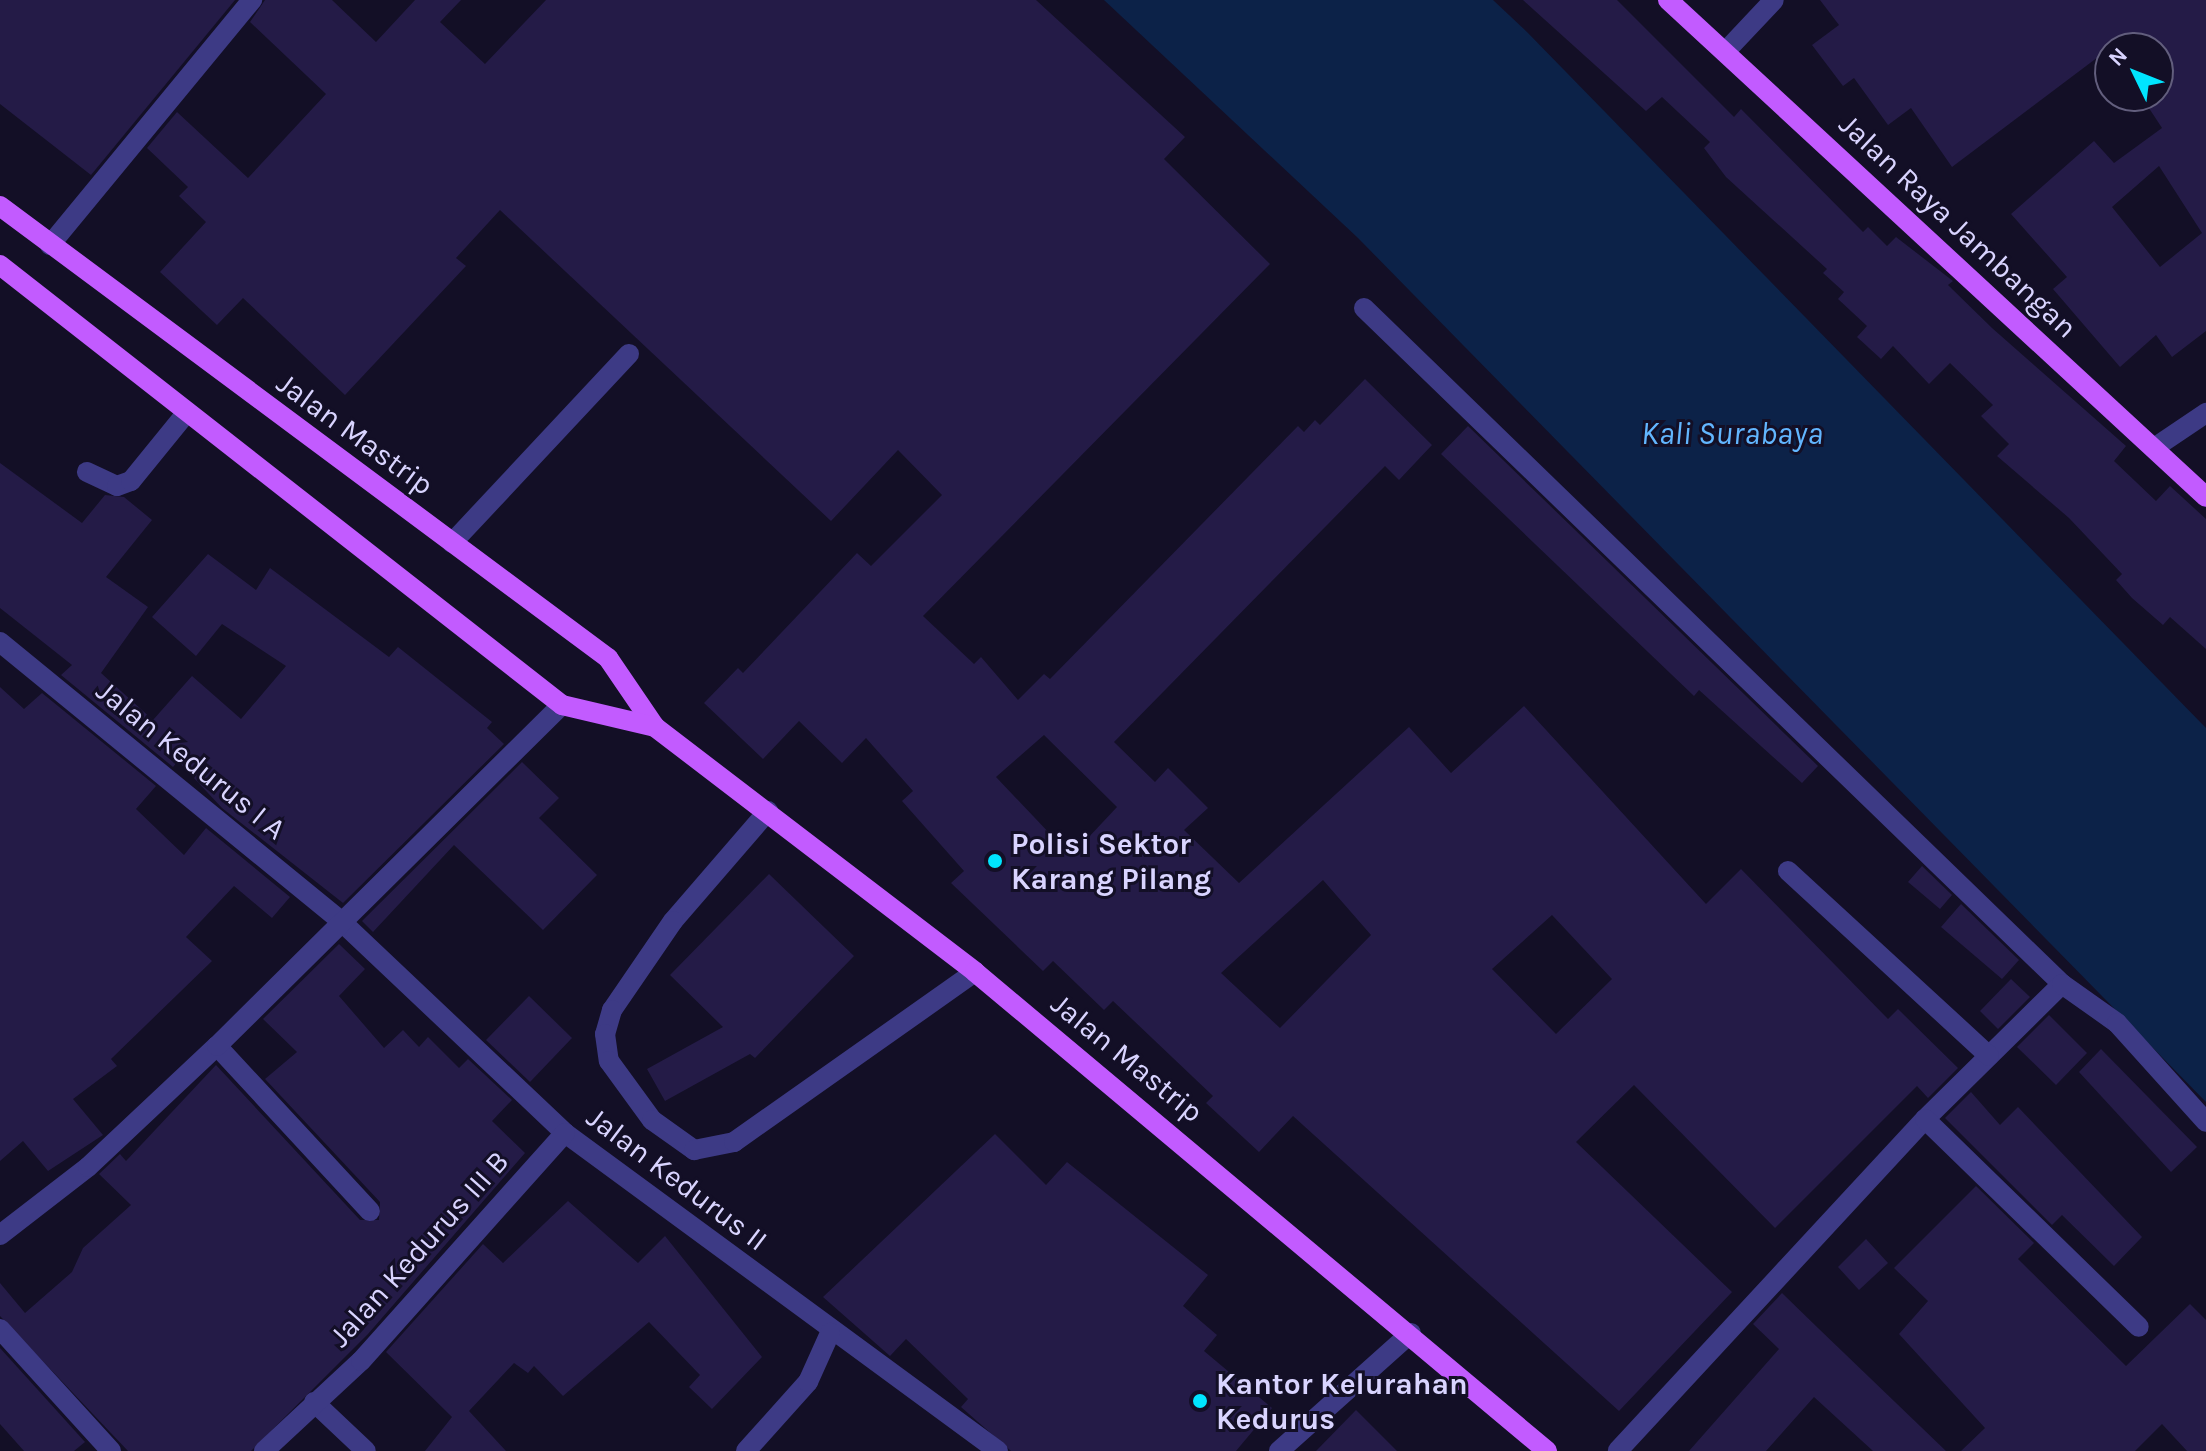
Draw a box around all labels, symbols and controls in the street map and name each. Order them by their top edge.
north arrow [2094,32,2174,112]
text: N [2103,42,2133,72]
street label: Jalan Raya Jambangan [1832,106,2084,346]
street label: Jalan Mastrip [270,365,440,503]
water label: Kali Surabaya [1641,415,1823,453]
street label: Jalan Kedurus I A [89,673,293,847]
place label: Polisi Sektor Karang Pilang [1011,826,1211,896]
marker: Polisi Sektor Karang Pilang [986,852,1004,870]
street label: Jalan Mastrip [1044,986,1210,1130]
street label: Jalan Kedurus II [580,1099,774,1259]
street label: Jalan Kedurus III B [322,1144,516,1354]
place label: Kantor Kelurahan Kedurus [1216,1366,1468,1436]
marker: Kantor Kelurahan Kedurus [1191,1392,1209,1410]

